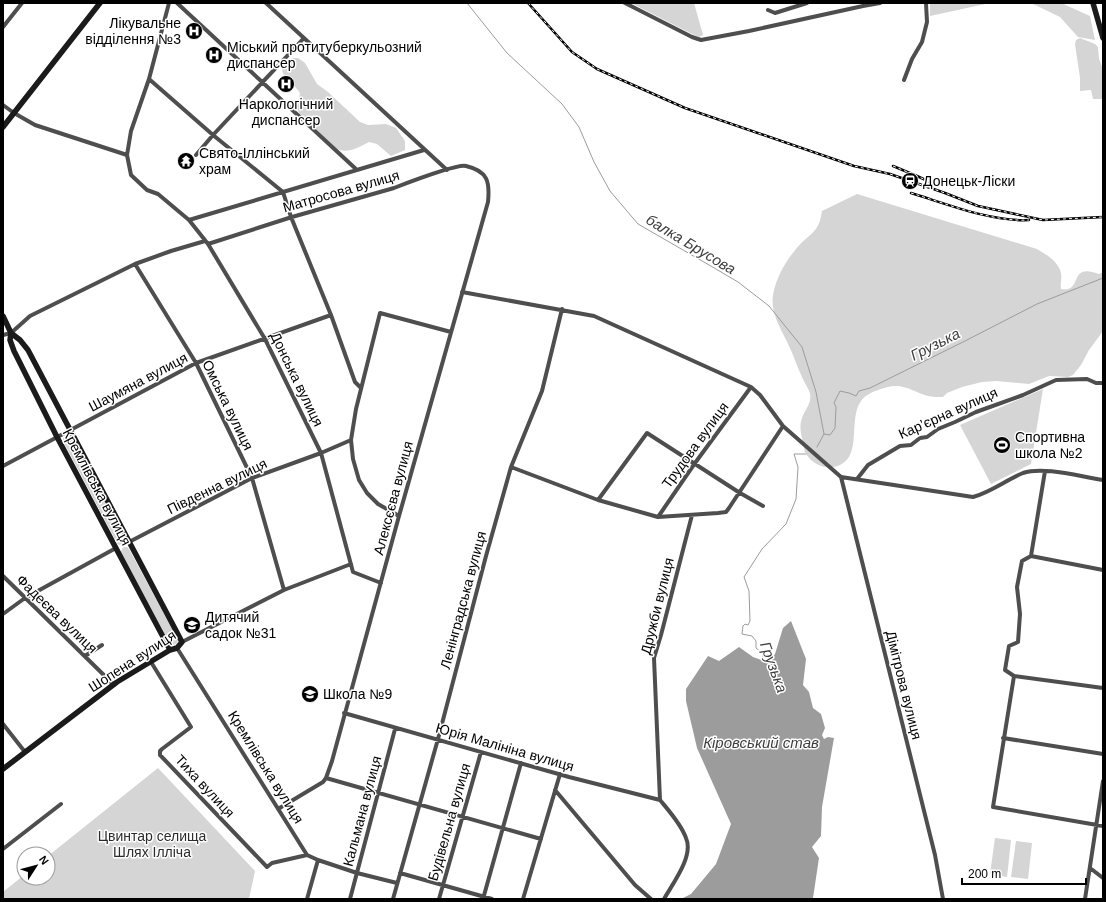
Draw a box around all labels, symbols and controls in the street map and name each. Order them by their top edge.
place label: Лікувальне відділення №3 [85,15,181,47]
hospital icon: Лікувальне відділення №3 [184,21,204,41]
place label: Міський протитуберкульозний диспансер [227,39,422,71]
hospital icon: Міський протитуберкульозний диспансер [204,45,224,65]
hospital icon: Наркологічний диспансер [276,74,296,94]
place label: Наркологічний диспансер [239,96,333,128]
place label: Свято-Іллінський храм [199,145,310,177]
temple icon: Свято-Іллінський храм [176,151,196,171]
street label: Матросова вулиця [281,167,401,215]
station icon: Донецьк-Ліски [900,171,920,191]
place label: Донецьк-Ліски [923,173,1015,189]
water label: балка Брусова [643,211,739,277]
water label: Грузька [907,324,963,364]
street label: Донська вулиця [267,329,327,429]
street label: Шаумяна вулиця [86,349,190,415]
street label: Омська вулиця [199,357,257,453]
street label: Кар’єрна вулиця [896,384,1000,442]
street label: Трудова вулиця [658,399,732,491]
street label: Кремлівська вулиця [59,426,135,548]
place label: Спортивна школа №2 [1015,429,1085,461]
sports icon: Спортивна школа №2 [992,435,1012,455]
street label: Алексєєва вулиця [370,439,416,557]
street label: Південна вулиця [165,455,269,517]
street label: Ленінградська вулиця [437,529,489,671]
street label: Дружби вулиця [637,556,677,656]
street label: Фадеєва вулиця [13,571,101,657]
place label: Дитячий садок №31 [205,609,277,641]
school or university icon: Дитячий садок №31 [182,615,202,635]
street label: Шопена вулиця [85,627,179,695]
street label: Дімітрова вулиця [883,629,925,741]
water label: Грузька [757,639,791,695]
school or university icon: Школа №9 [300,684,320,704]
place label: Школа №9 [323,686,392,702]
street label: Кремлівська вулиця [225,708,307,826]
street label: Юрія Малініна вулиця [434,720,576,774]
water label: Кіровський став [703,734,819,751]
street label: Тиха вулиця [172,751,238,821]
street label: Кальмана вулиця [340,754,384,868]
street label: Будівельна вулиця [425,761,473,883]
park label: Цвинтар селища Шлях Ілліча [98,828,207,860]
north arrow [16,846,56,886]
text: N [37,853,51,867]
scale bar [962,860,1086,886]
text: 200 m [968,867,1001,881]

